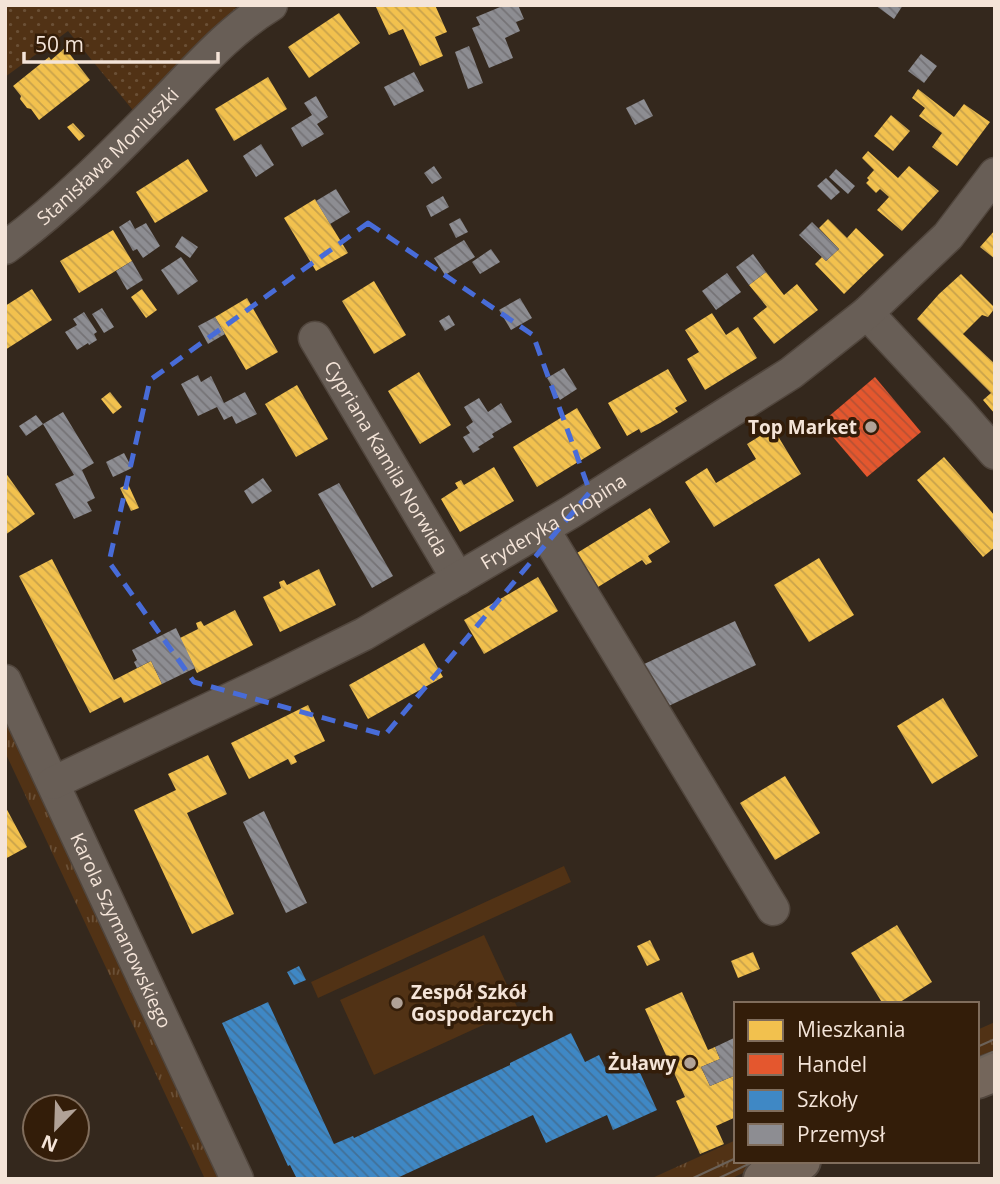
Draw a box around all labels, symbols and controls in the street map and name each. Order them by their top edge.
scale bar [24,21,219,65]
text: 50 m [35,30,84,58]
street label: Stanisława Moniuszki [31,82,184,231]
street label: Cypriana Kamila Norwida [318,356,455,561]
place label: Top Market [748,414,857,440]
marker: Top Market [863,419,879,435]
street label: Fryderyka Chopina [476,467,631,576]
street label: Karola Szymanowskiego [64,828,178,1032]
place label: Zespół Szkół Gospodarczych [411,979,554,1027]
marker: Zespół Szkół Gospodarczych [389,995,405,1011]
legend [734,1002,979,1163]
text: Mieszkania [797,1015,905,1043]
place label: Żuławy [608,1050,676,1076]
text: Handel [797,1050,867,1078]
marker: Żuławy [682,1055,698,1071]
text: Szkoły [797,1085,858,1113]
north arrow [21,1093,91,1163]
text: Przemysł [797,1120,886,1148]
text: N [37,1129,62,1159]

